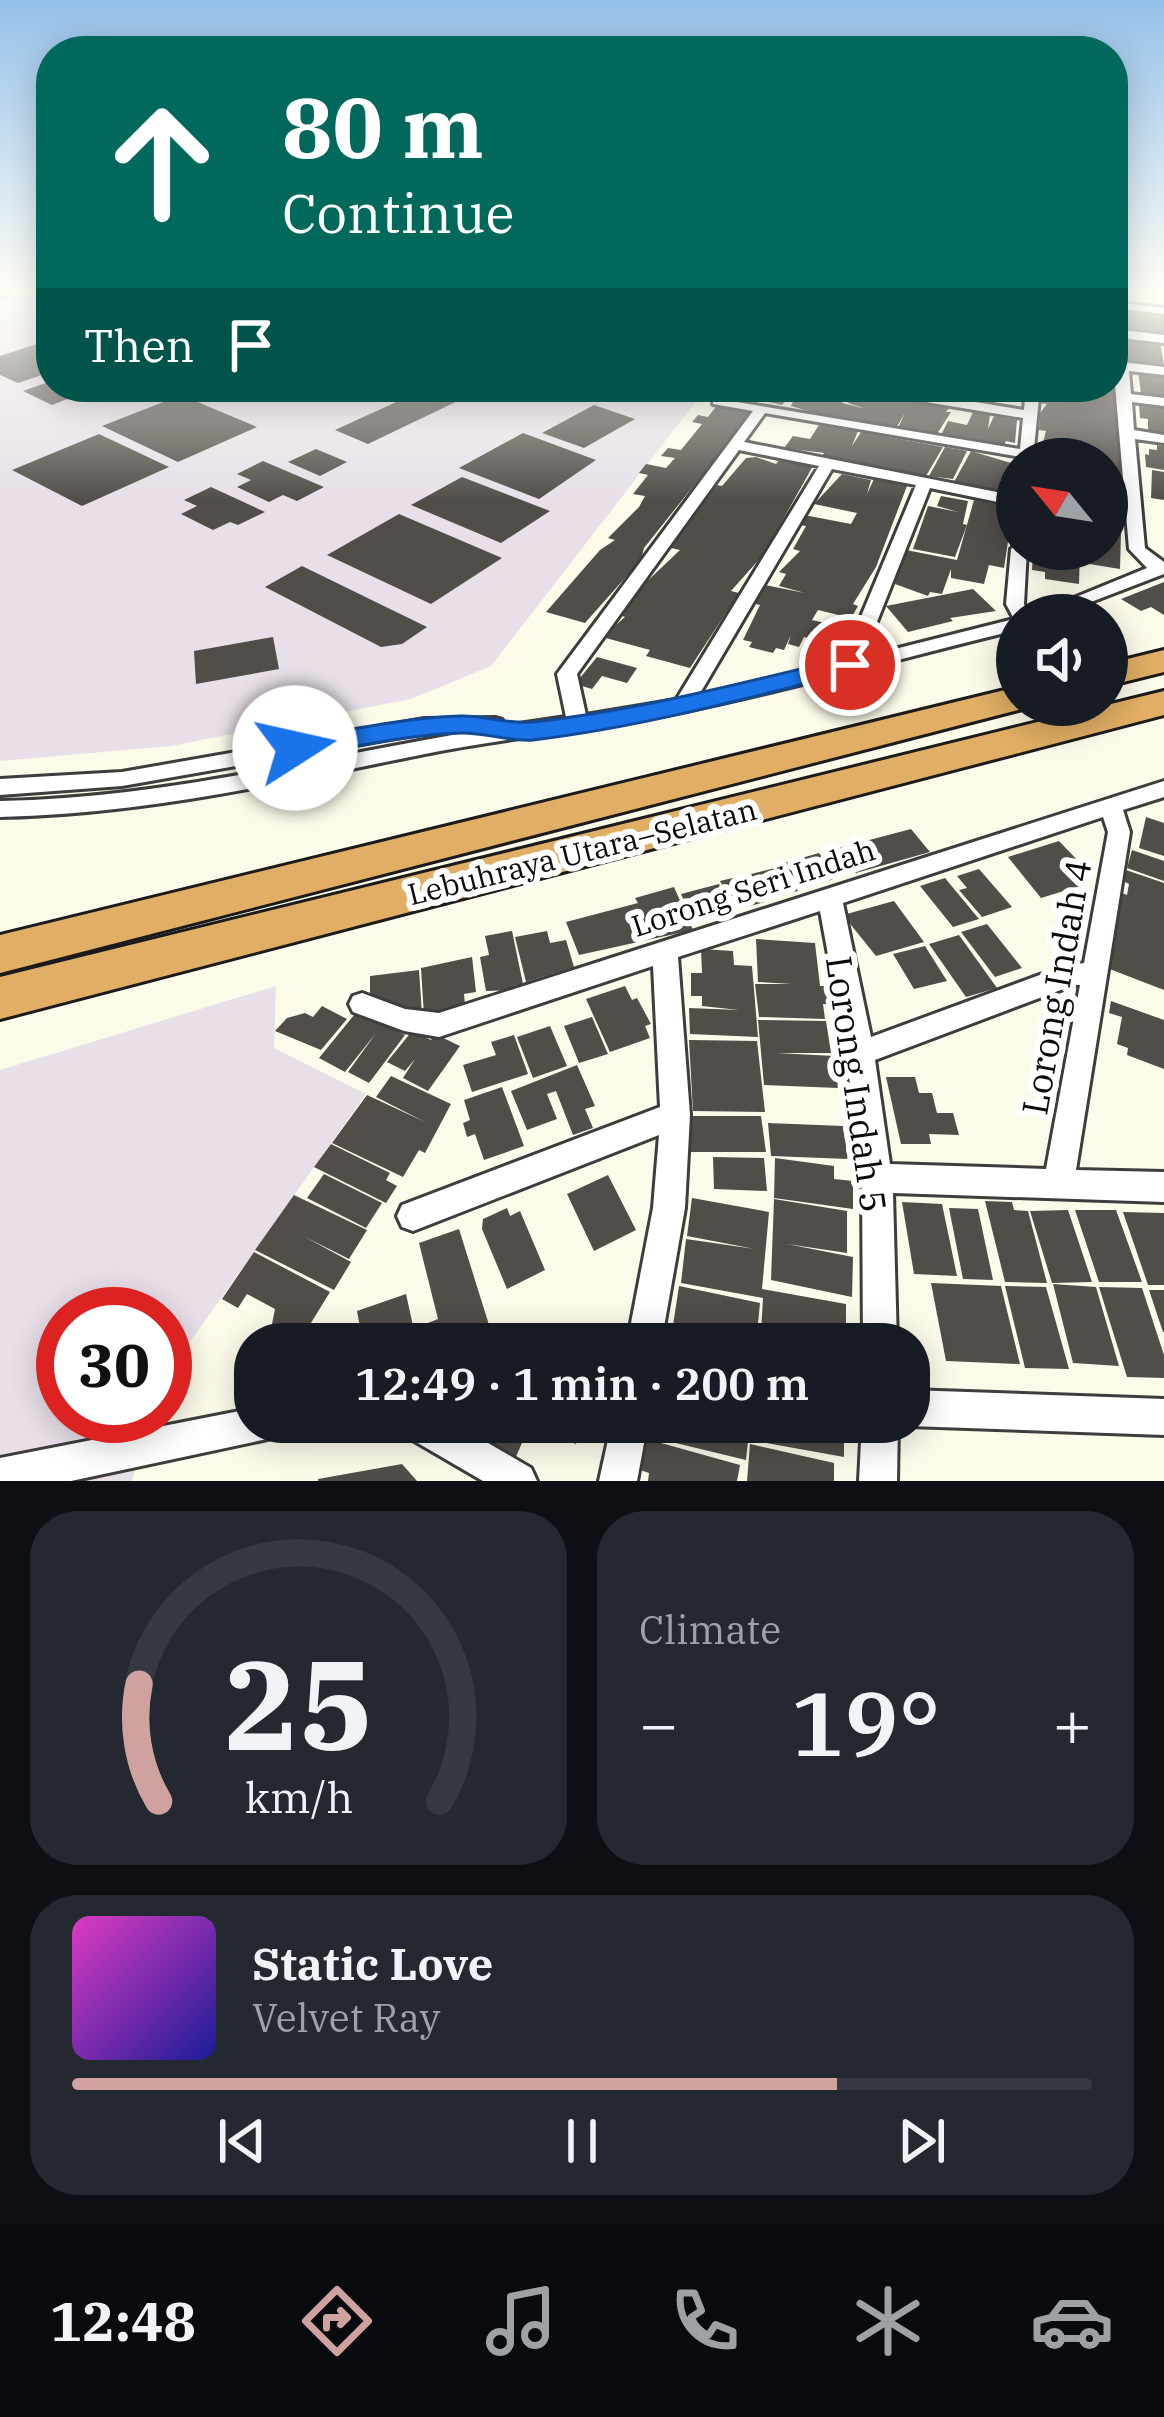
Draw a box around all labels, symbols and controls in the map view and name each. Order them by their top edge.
text: 80 m [282,72,484,181]
icon: ahead [84,84,240,240]
text: Continue [282,178,514,248]
icon: arrive [218,312,284,378]
text: Then [84,316,194,374]
north arrow [996,438,1128,570]
map controls [996,438,1128,726]
button: sound [996,594,1128,726]
pin [799,614,901,716]
icon: arrive [817,632,883,698]
position arrow [232,685,358,811]
street label: Lebuhraya Utara–Selatan [404,789,760,913]
street label: Lorong Seri Indah [626,829,880,945]
street label: Lorong Indah 4 [1010,856,1102,1118]
street label: Lorong Indah 5 [816,953,898,1215]
speed limit sign: 30 [36,1287,192,1443]
text: 12:49 · 1 min · 200 m [355,1354,809,1412]
text: Climate [639,1604,781,1655]
text: 25 [224,1622,373,1784]
text: 19° [790,1664,941,1781]
text: − [639,1680,679,1766]
text: + [1052,1680,1092,1766]
text: km/h [244,1769,353,1825]
text: Static Love [252,1934,493,1992]
text: Velvet Ray [252,1992,440,2043]
icon: previous [209,2108,275,2174]
icon: pause [549,2108,615,2174]
icon: next [889,2108,955,2174]
icon: directions [295,2279,379,2363]
icon: music [479,2279,563,2363]
icon: phone [663,2279,747,2363]
icon: climate [846,2279,930,2363]
icon: car [1030,2279,1114,2363]
text: 12:48 [50,2286,196,2356]

